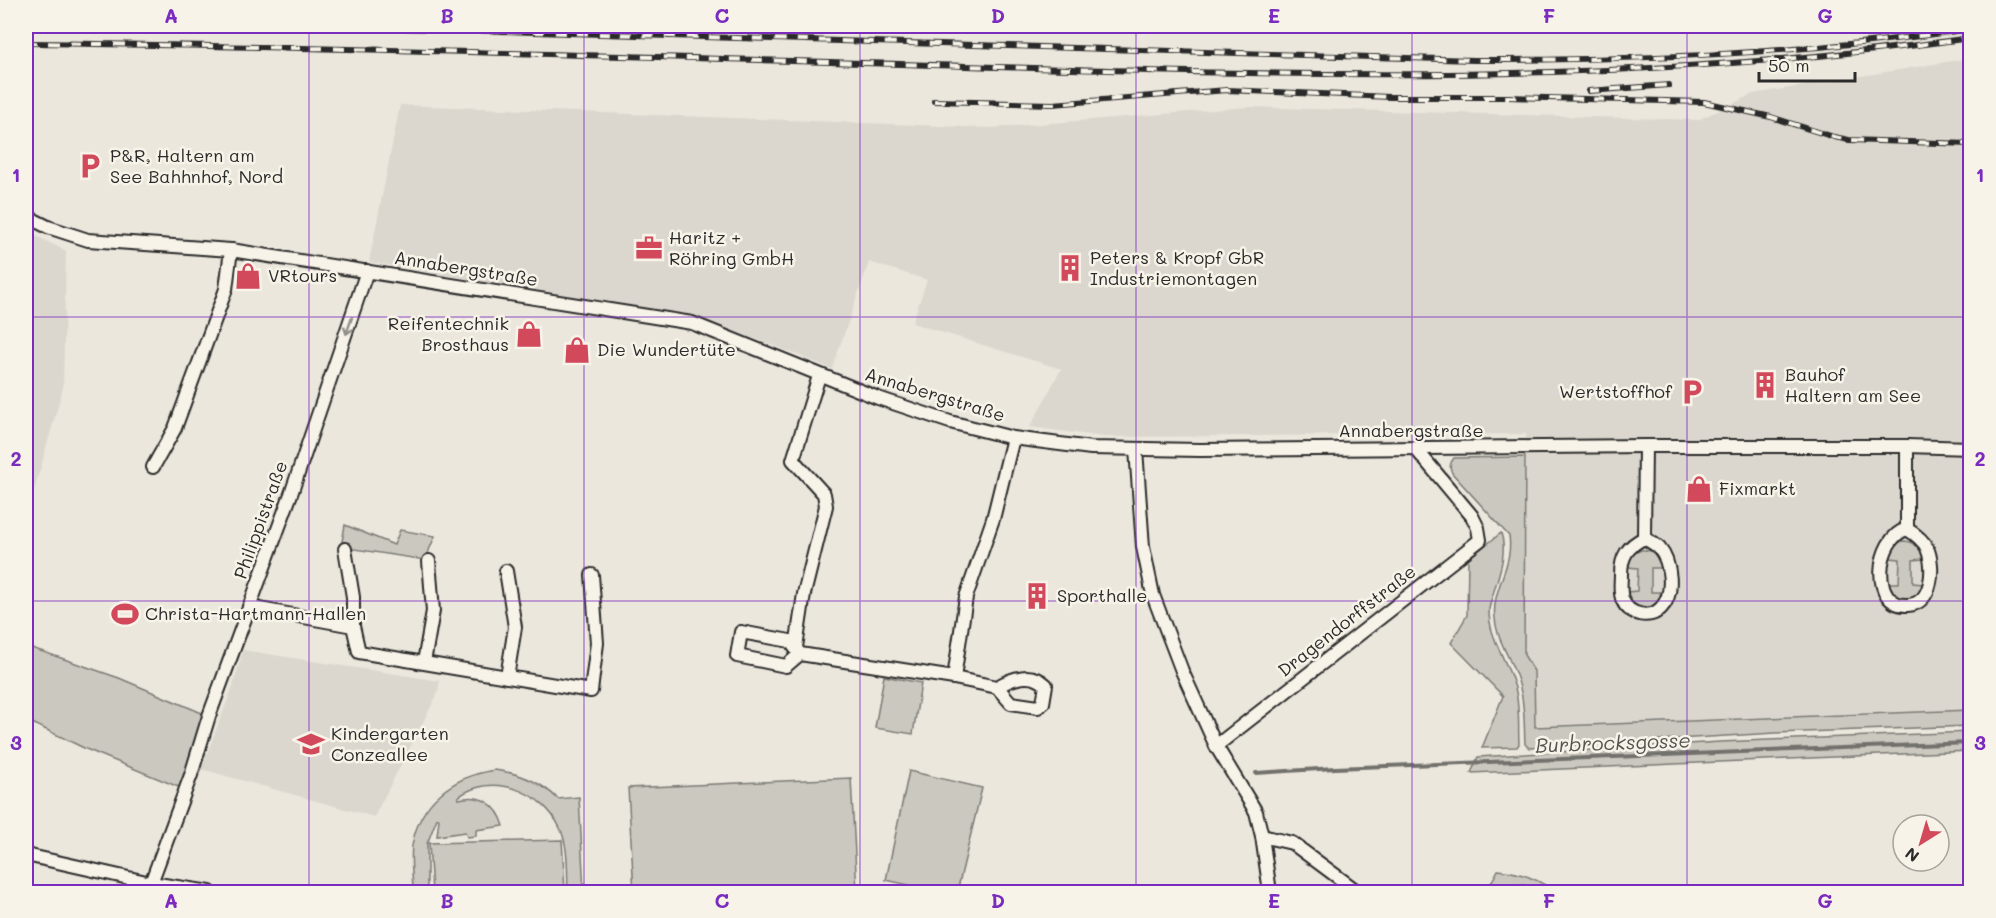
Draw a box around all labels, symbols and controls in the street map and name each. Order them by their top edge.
text: A [164,2,178,28]
text: B [440,2,454,28]
text: C [715,2,730,28]
text: D [991,2,1005,28]
text: E [1268,2,1280,28]
text: F [1543,2,1556,28]
text: G [1817,2,1833,28]
scale bar [1759,45,1855,83]
text: 50 m [1768,53,1810,77]
place label: P&R, Haltern am See Bahhnhof, Nord [110,143,283,188]
parking icon: P&R, Haltern am See Bahhnhof, Nord [75,151,105,181]
text: 1 [12,161,20,187]
text: 1 [1976,161,1984,187]
place label: Haritz + Röhring GmbH [669,225,794,270]
office icon: Haritz + Röhring GmbH [634,233,664,263]
street label: Annabergstraße [393,245,540,291]
place label: Peters & Kropf GbR Industriemontagen [1090,245,1264,290]
building icon: Peters & Kropf GbR Industriemontagen [1055,253,1085,283]
shop icon: VRtours [233,261,263,291]
place label: VRtours [268,263,337,287]
place label: Reifentechnik Brosthaus [388,311,509,356]
one-way arrow [342,316,353,335]
shop icon: Reifentechnik Brosthaus [514,319,544,349]
shop icon: Die Wundertüte [562,335,592,365]
place label: Die Wundertüte [597,337,736,361]
street label: Annabergstraße [862,361,1008,427]
place label: Bauhof Haltern am See [1785,362,1921,407]
building icon: Bauhof Haltern am See [1750,370,1780,400]
parking icon: Wertstoffhof [1677,377,1707,407]
place label: Wertstoffhof [1559,379,1673,403]
street label: Annabergstraße [1338,418,1484,442]
text: 2 [10,445,22,471]
text: 2 [1974,445,1986,471]
street label: Philippistraße [228,457,293,582]
shop icon: Fixmarkt [1684,474,1714,504]
place label: Fixmarkt [1719,476,1796,500]
street label: Dragendorffstraße [1272,559,1420,682]
building icon: Sporthalle [1022,581,1052,611]
place label: Sporthalle [1057,583,1147,607]
sports icon: Christa-Hartmann-Hallen [110,599,140,629]
place label: Christa-Hartmann-Hallen [145,601,366,625]
place label: Kindergarten Conzeallee [331,721,449,766]
water label: Burbrocksgosse [1535,726,1691,758]
text: 3 [10,729,22,755]
school or university icon: Kindergarten Conzeallee [296,729,326,759]
text: 3 [1974,729,1986,755]
north arrow [1891,813,1951,873]
text: N [1900,843,1923,867]
text: A [164,887,178,913]
text: B [440,887,454,913]
text: C [715,887,730,913]
text: D [991,887,1005,913]
text: E [1268,887,1280,913]
text: F [1543,887,1556,913]
text: G [1817,887,1833,913]

